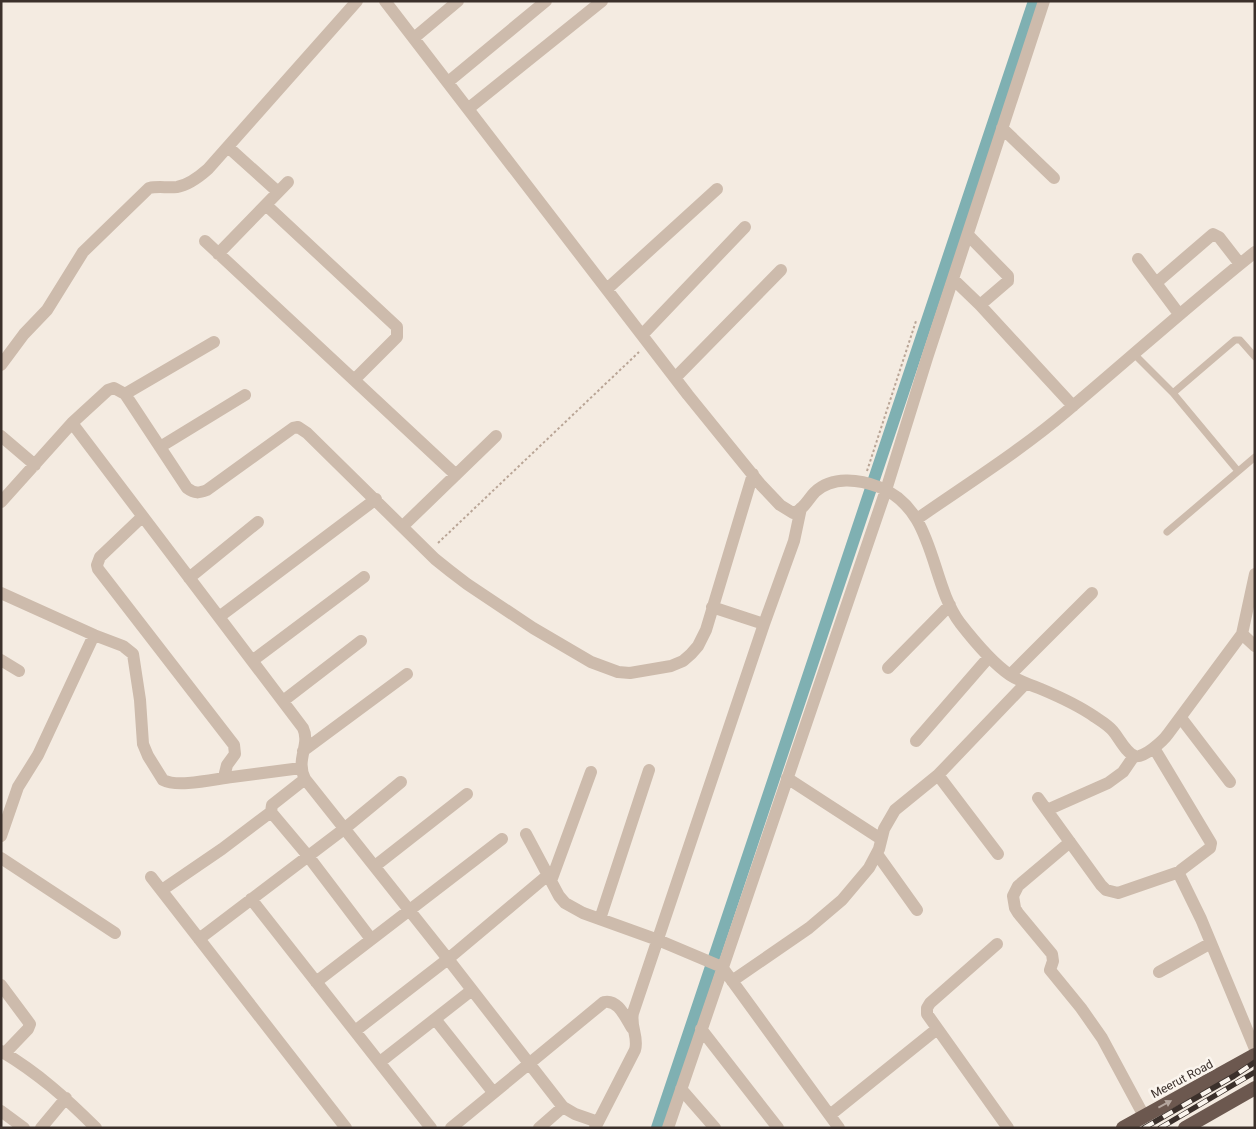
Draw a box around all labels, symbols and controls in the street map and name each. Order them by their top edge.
street label: Meerut Road [1149,1057,1215,1101]
one-way arrow [1159,1100,1172,1109]

